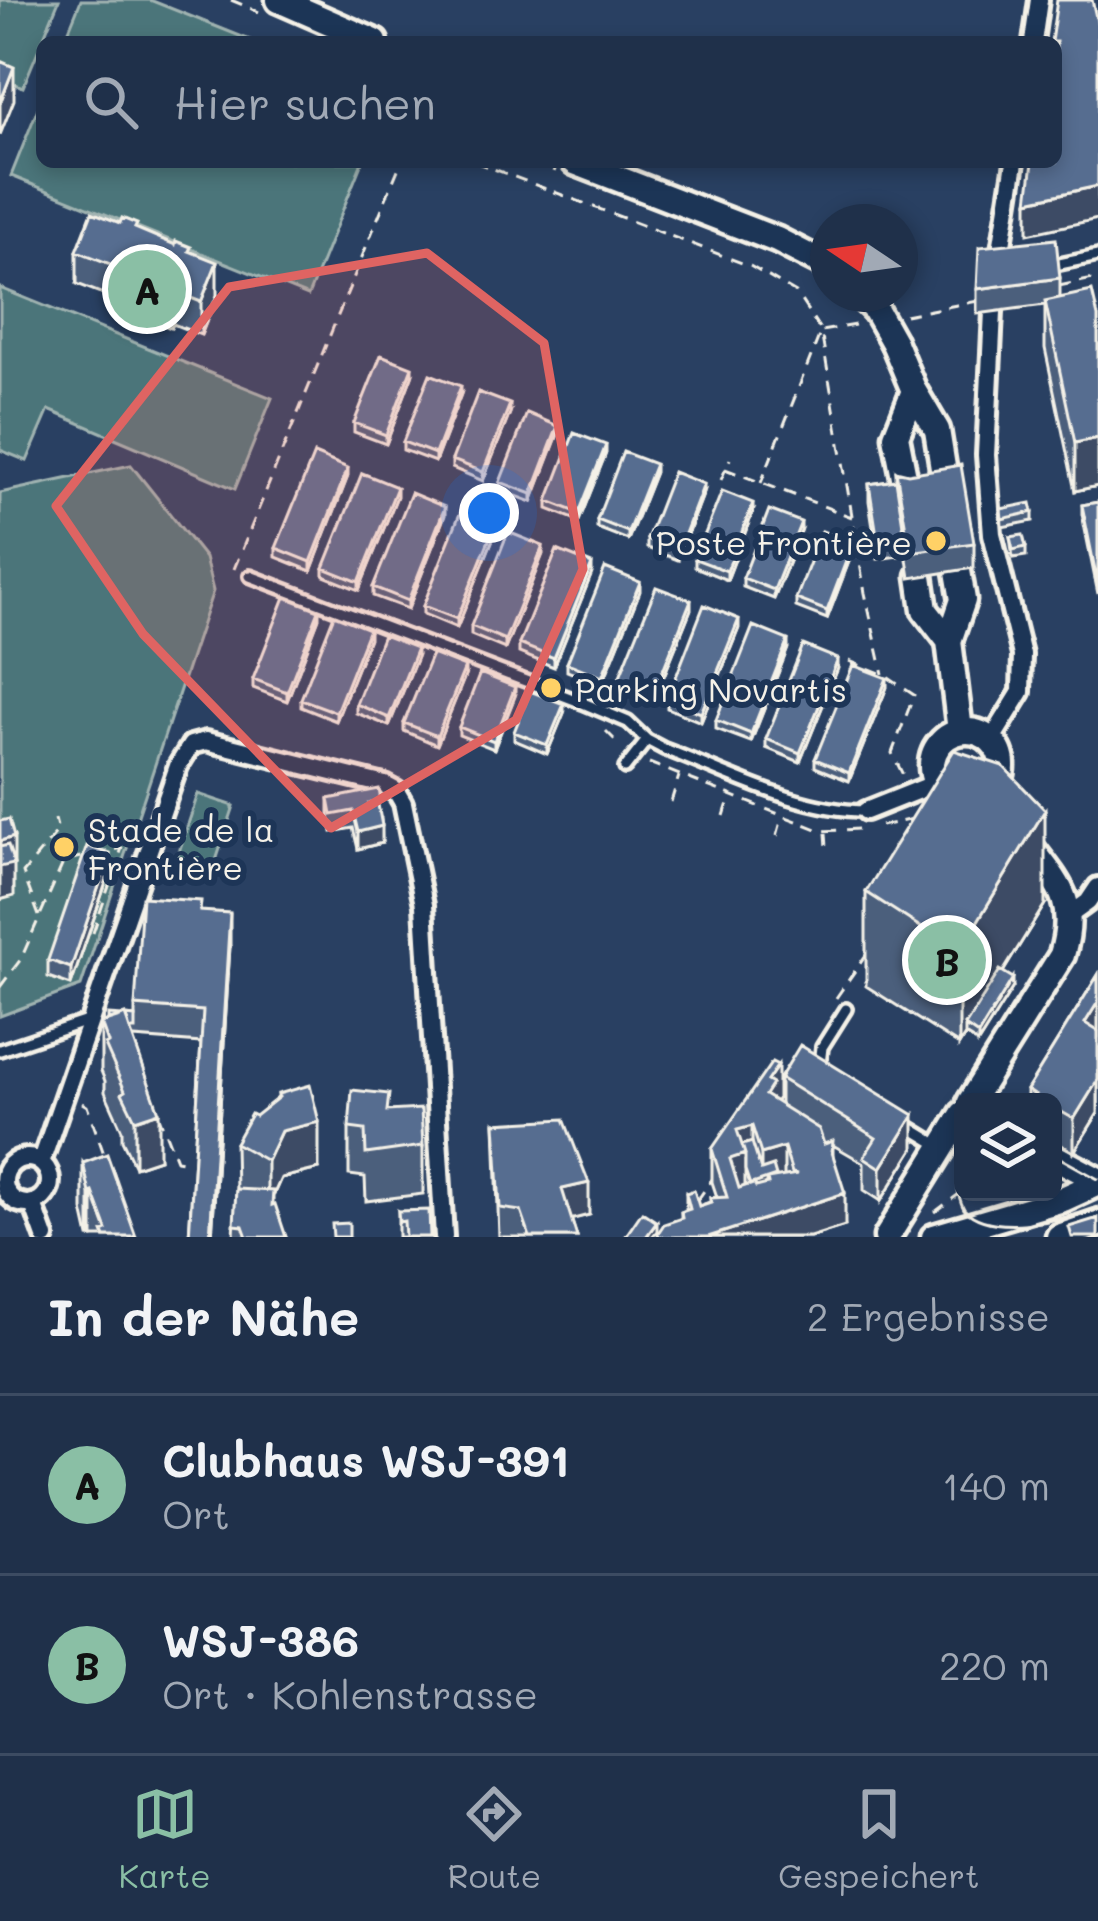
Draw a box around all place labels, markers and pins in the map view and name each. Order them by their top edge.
pin: A [108,244,186,334]
place label: Poste Frontière [656,520,912,563]
marker: Poste Frontière [923,528,949,554]
place label: Parking Novartis [575,667,847,710]
marker: Parking Novartis [538,675,564,701]
place label: Stade de la Frontière [88,807,274,888]
marker: Stade de la Frontière [51,834,77,860]
pin: B [908,915,986,1005]

